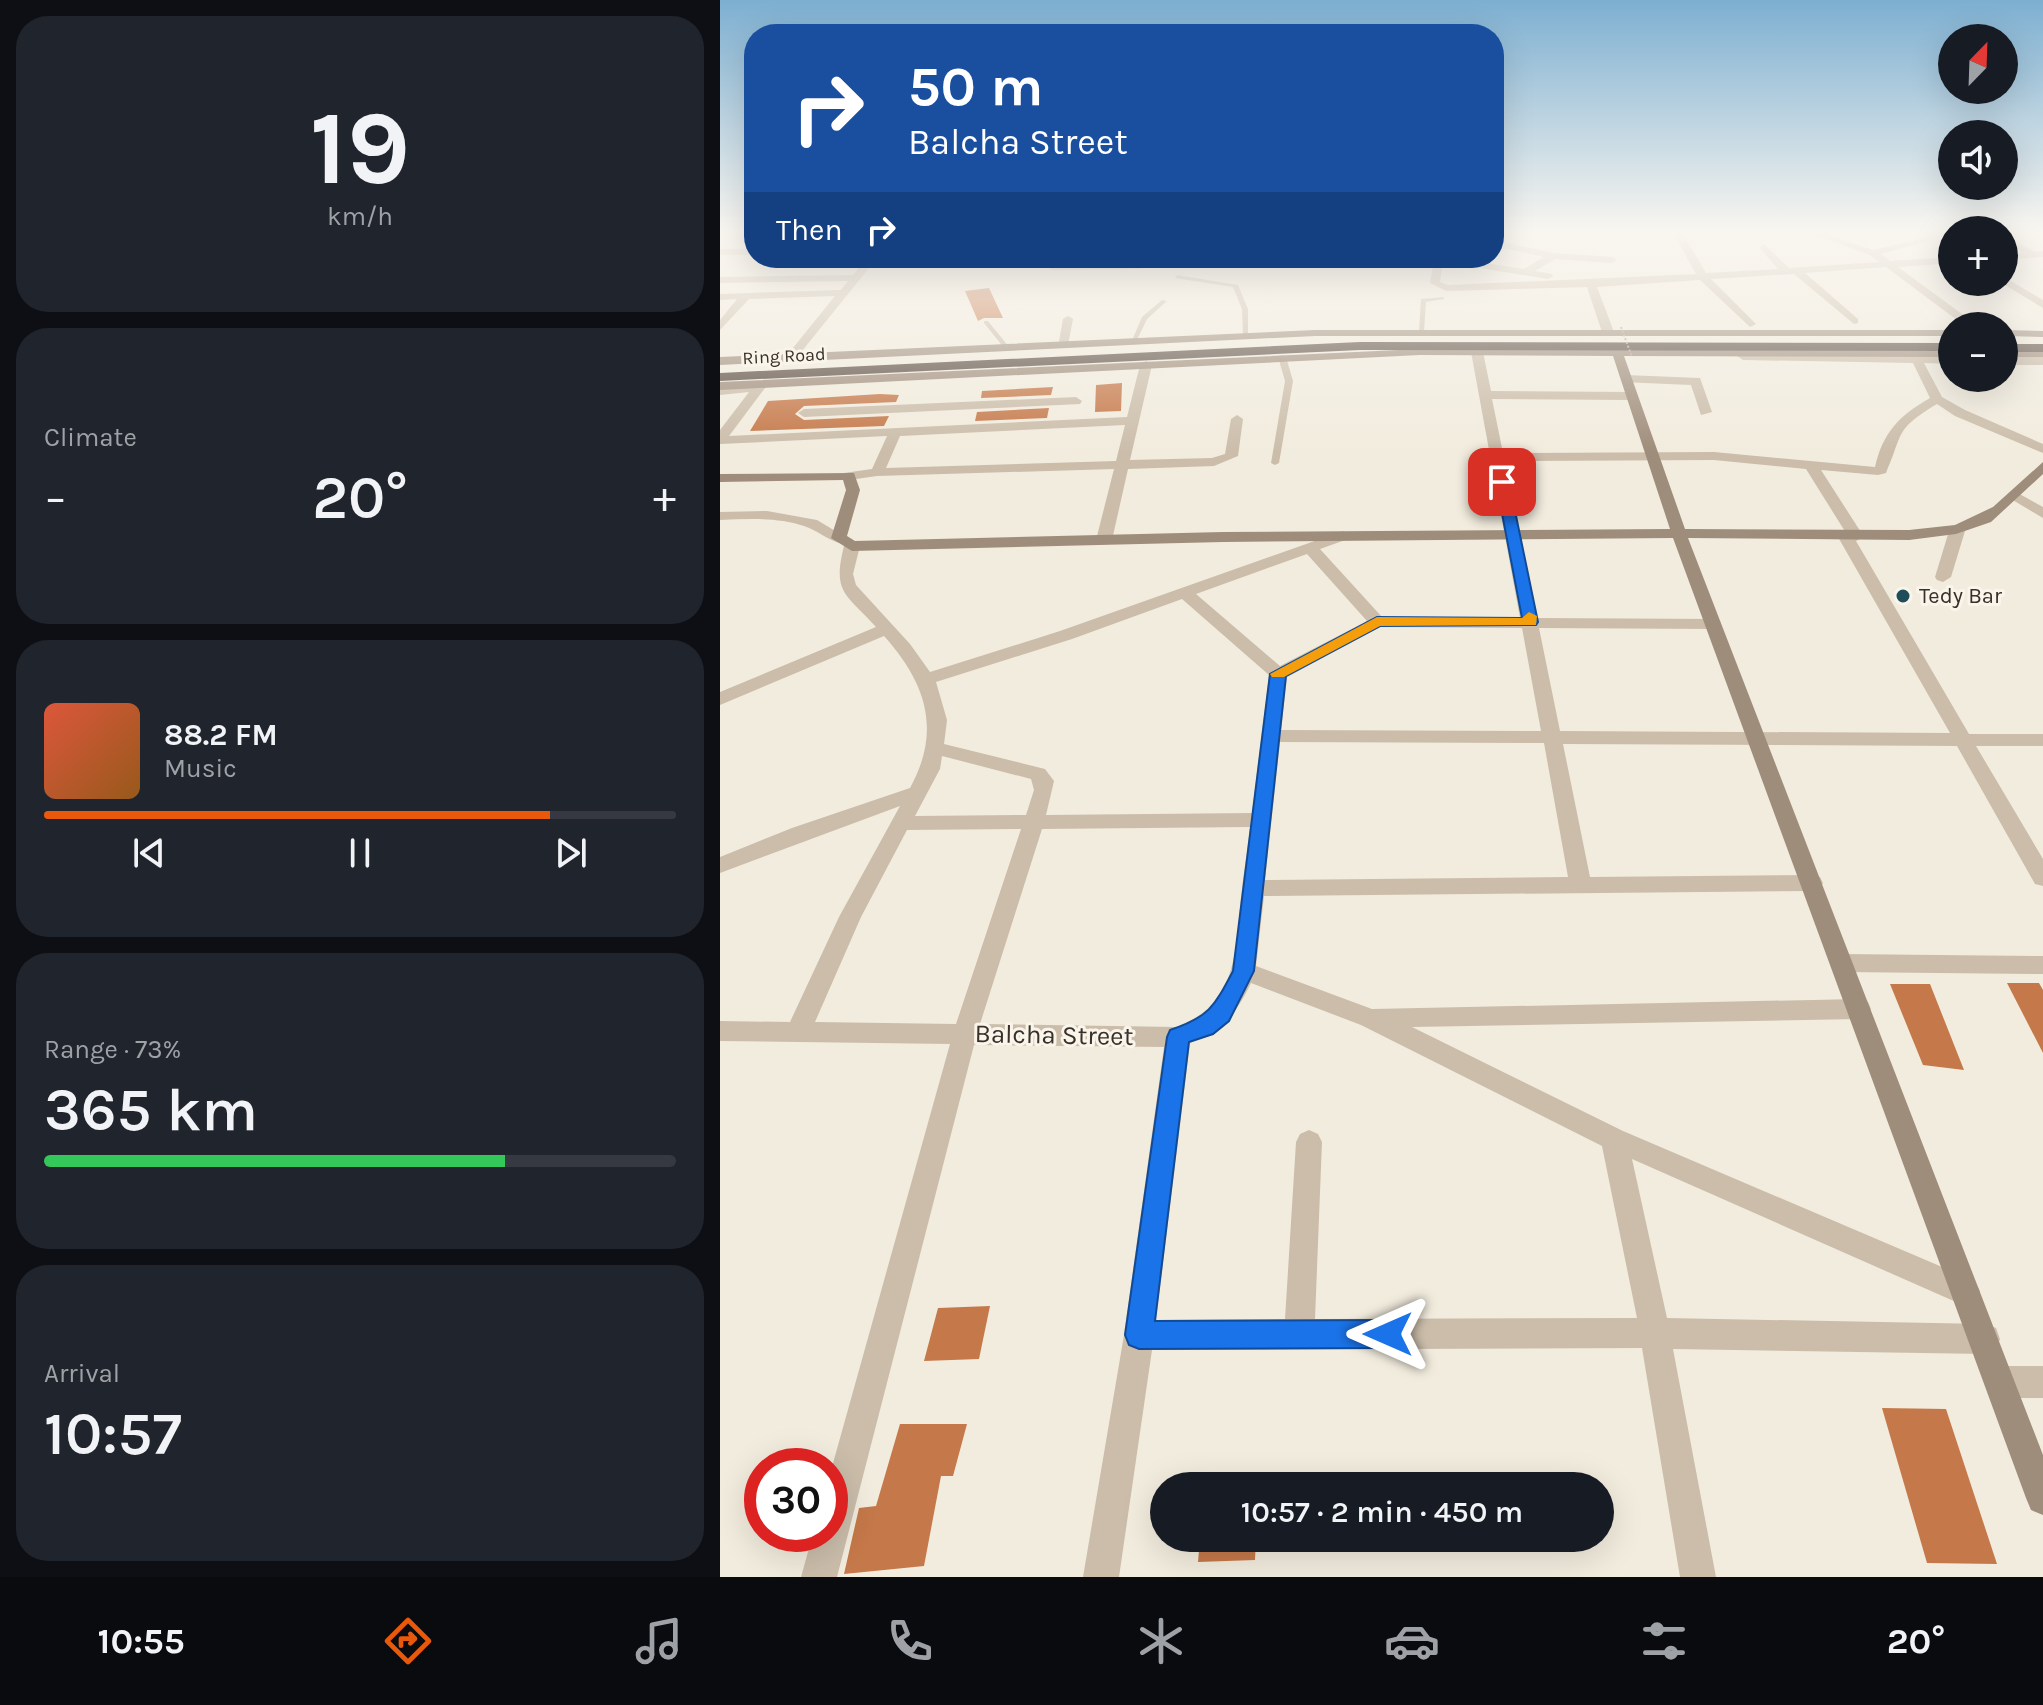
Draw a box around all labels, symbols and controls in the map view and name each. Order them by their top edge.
north arrow [1938,24,2018,104]
map controls [1938,24,2018,392]
text: 50 m [908,54,1043,119]
icon: right [776,56,880,160]
text: 19 [310,88,410,209]
button: sound [1938,120,2018,200]
text: Balcha Street [908,121,1128,163]
text: km/h [327,201,393,232]
icon: right [859,208,903,252]
text: Then [776,212,843,248]
button: + [1938,216,2018,296]
button: − [1938,312,2018,392]
street label: Ring Road [742,343,826,369]
text: Climate [44,422,137,453]
pin [1468,448,1536,516]
icon: arrive [1480,460,1524,504]
text: 20° [312,463,408,533]
text: − [44,472,67,523]
text: + [653,472,676,523]
place label: Tedy Bar [1919,583,2002,609]
marker: Tedy Bar [1894,587,1912,605]
text: 88.2 FM [164,717,278,753]
text: Music [164,753,237,784]
icon: previous [127,831,171,875]
icon: pause [338,831,382,875]
icon: next [549,831,593,875]
street label: Balcha Street [974,1018,1134,1052]
text: Range · 73% [44,1034,181,1065]
text: 365 km [44,1075,258,1145]
position arrow [1346,1292,1430,1376]
text: Arrival [44,1358,120,1389]
text: 10:57 [44,1399,182,1469]
speed limit sign: 30 [744,1448,848,1552]
text: 10:57 · 2 min · 450 m [1241,1494,1523,1530]
icon: directions [380,1613,436,1669]
icon: music [631,1613,687,1669]
icon: phone [882,1613,938,1669]
icon: climate [1133,1613,1189,1669]
icon: car [1384,1613,1440,1669]
icon: filters [1636,1613,1692,1669]
text: 10:55 [98,1620,185,1662]
text: 20° [1887,1620,1945,1662]

